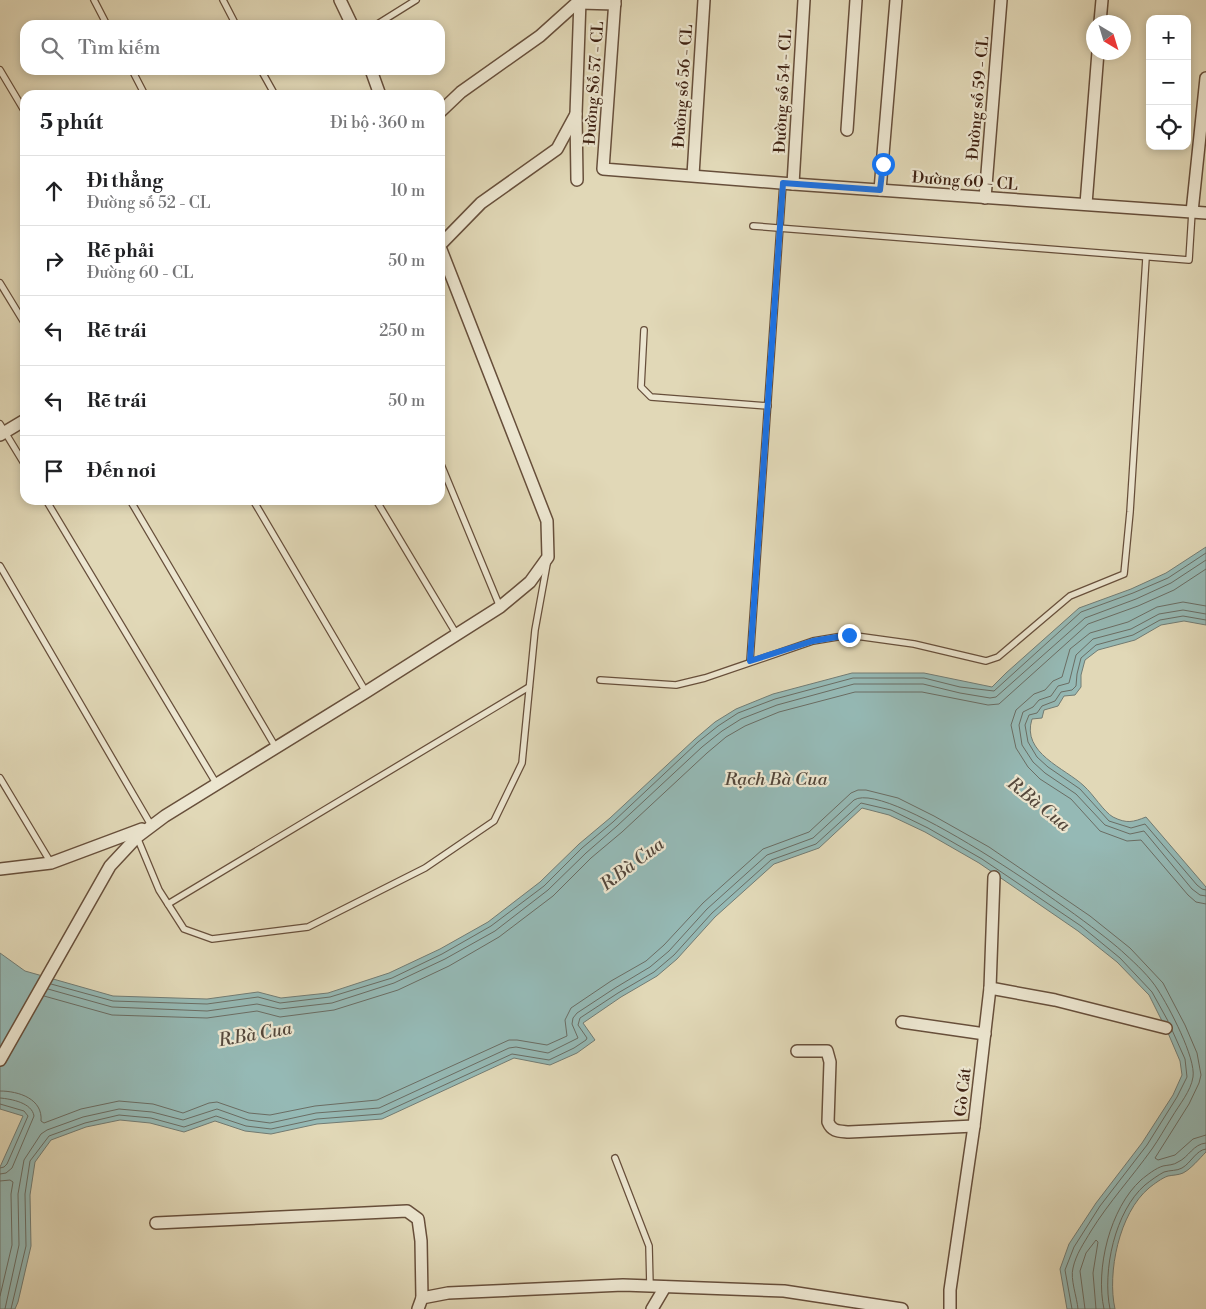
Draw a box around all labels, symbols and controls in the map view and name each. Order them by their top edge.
north arrow [1086,15,1131,60]
map controls [1146,15,1191,150]
button: + [1146,15,1191,60]
search box [20,20,445,75]
street label: Đường Số 57 - CL [580,20,608,146]
street label: Đường số 56 - CL [669,23,697,149]
street label: Đường số 54 - CL [770,28,796,154]
icon: search [38,34,66,62]
street label: Đường số 59 - CL [963,35,993,161]
text: Tìm kiếm [78,36,161,60]
button: − [1146,60,1191,105]
button: locate [1146,105,1191,150]
text: 5 phút [40,110,103,136]
text: Đi bộ · 360 m [330,113,425,133]
route start [872,153,895,176]
street label: Đường 60 - CL [911,167,1019,195]
text: Đi thẳng [87,169,163,193]
icon: ahead [40,177,68,205]
text: 10 m [391,181,425,201]
text: Đường số 52 - CL [87,193,210,213]
text: Rẽ phải [87,239,154,263]
icon: right [40,247,68,275]
text: 50 m [388,251,425,271]
text: Đường 60 - CL [87,263,193,283]
icon: left [40,317,68,345]
text: Rẽ trái [87,319,147,343]
text: 250 m [379,321,425,341]
icon: left [40,387,68,415]
text: Rẽ trái [87,389,147,413]
text: 50 m [388,391,425,411]
icon: arrive [40,457,68,485]
text: Đến nơi [87,459,156,483]
route end [838,624,861,647]
water label: Rạch Bà Cua [723,768,829,791]
water label: R.Bà Cua [1002,771,1076,837]
water label: R.Bà Cua [595,832,670,897]
water label: R.Bà Cua [215,1017,295,1052]
street label: Gò Cát [950,1066,976,1117]

